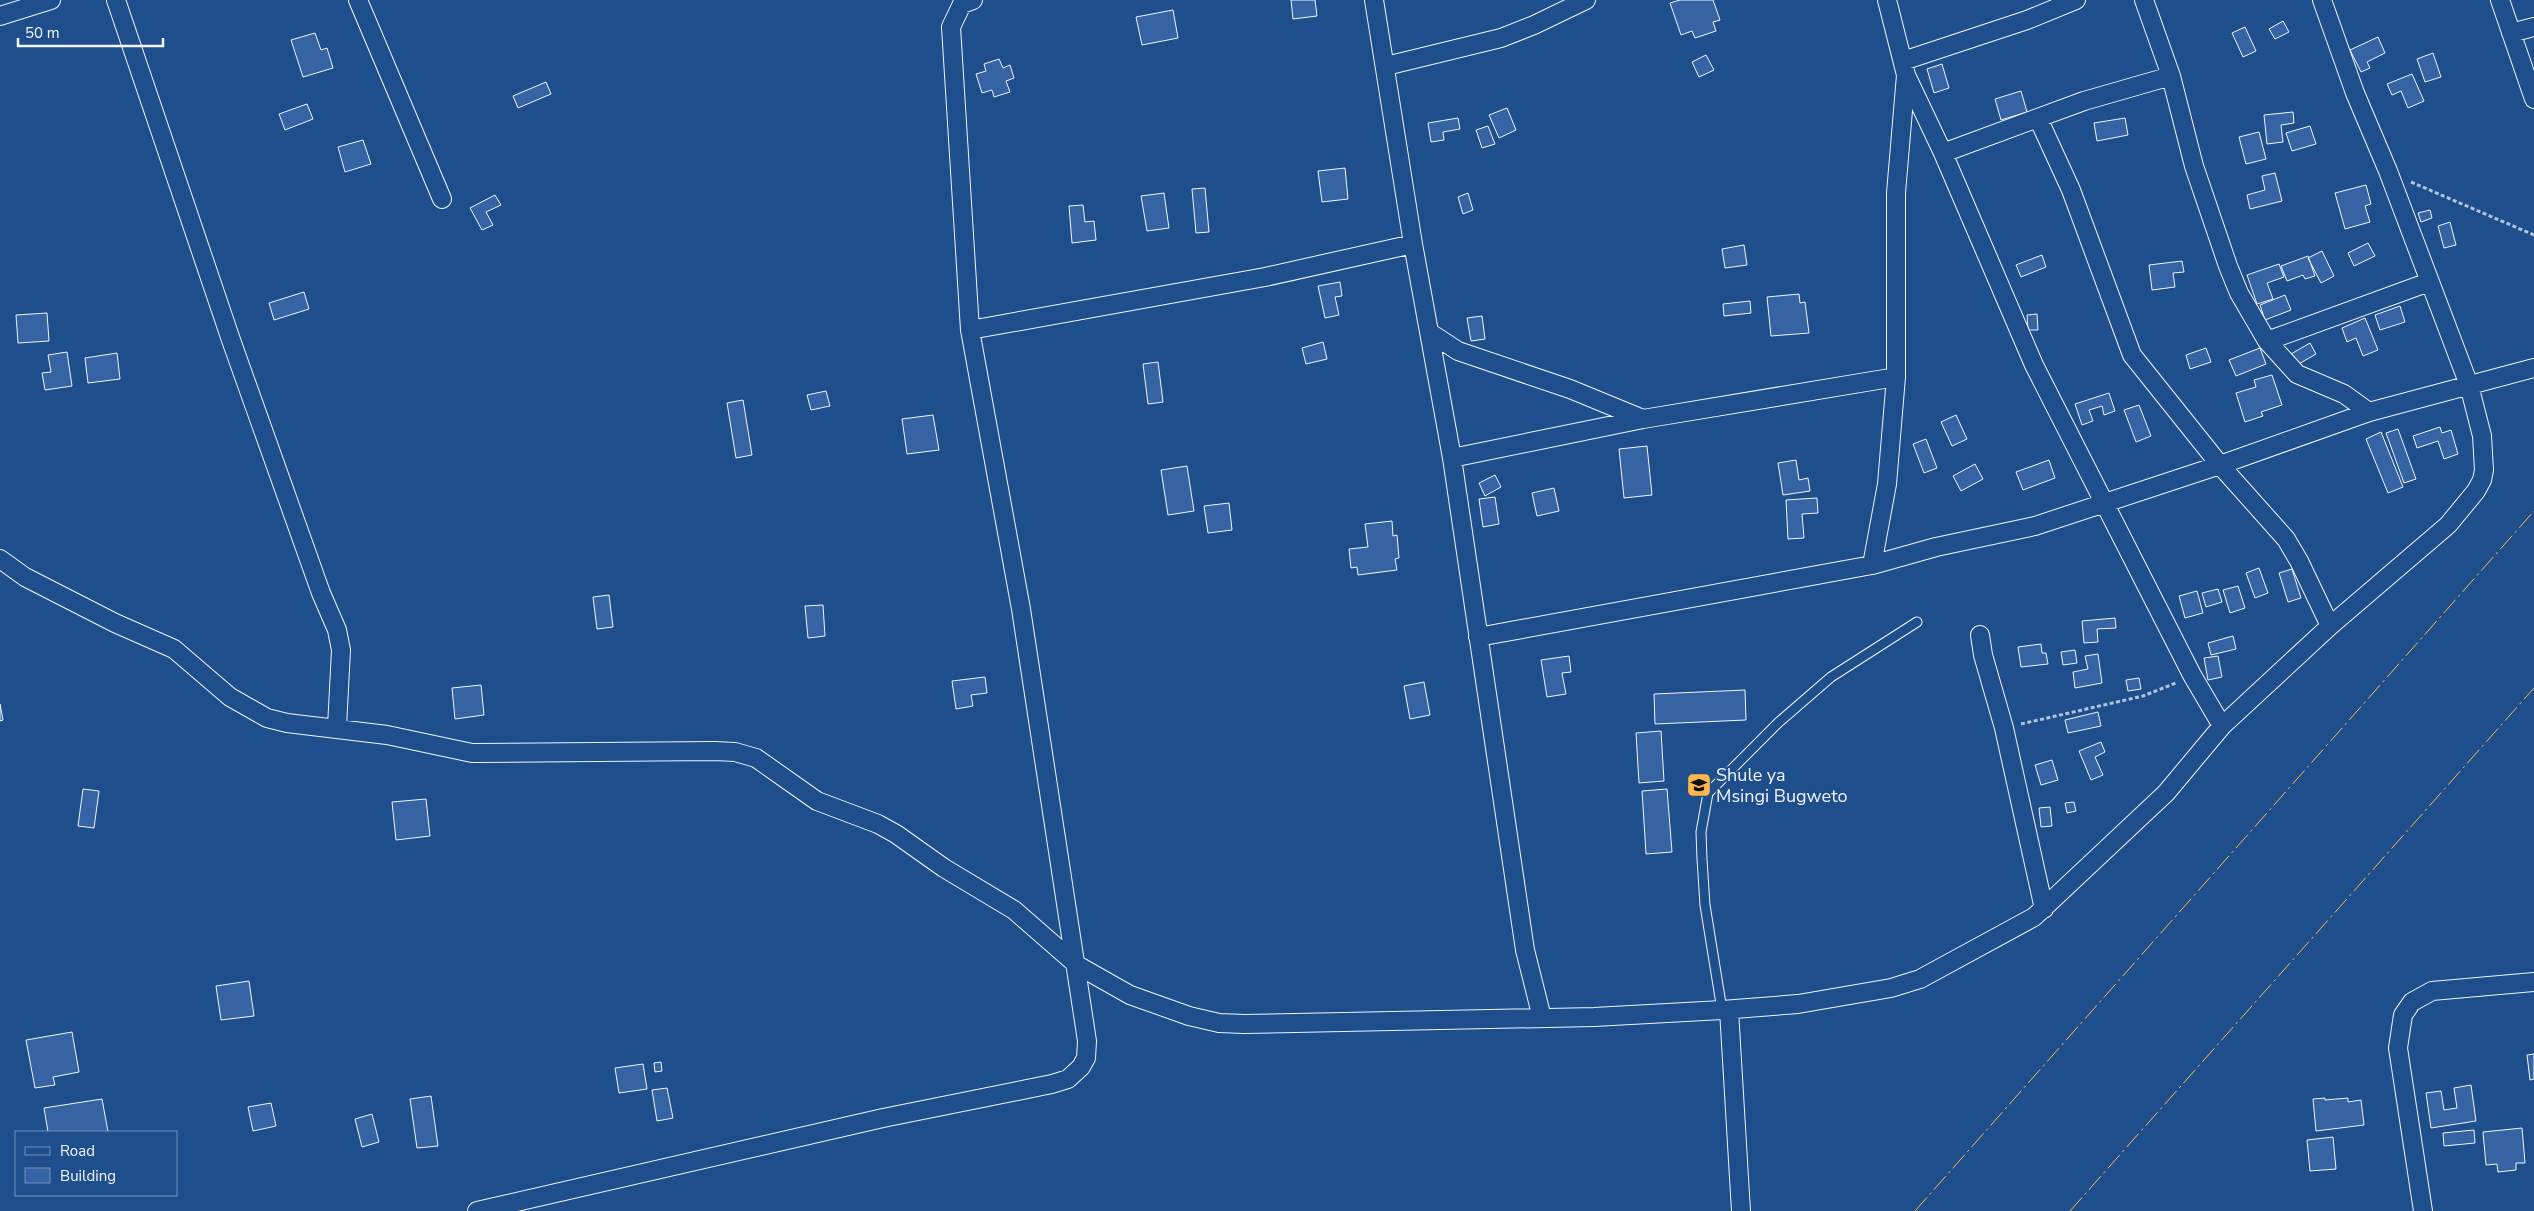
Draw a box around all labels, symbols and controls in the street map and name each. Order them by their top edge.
scale bar [18,15,162,47]
text: 50 m [25,23,60,43]
place label: Shule ya Msingi Bugweto [1716,763,1847,808]
school or university icon: Shule ya Msingi Bugweto [1686,772,1712,798]
legend [15,1131,178,1196]
text: Road [60,1141,95,1161]
text: Building [60,1166,116,1186]

